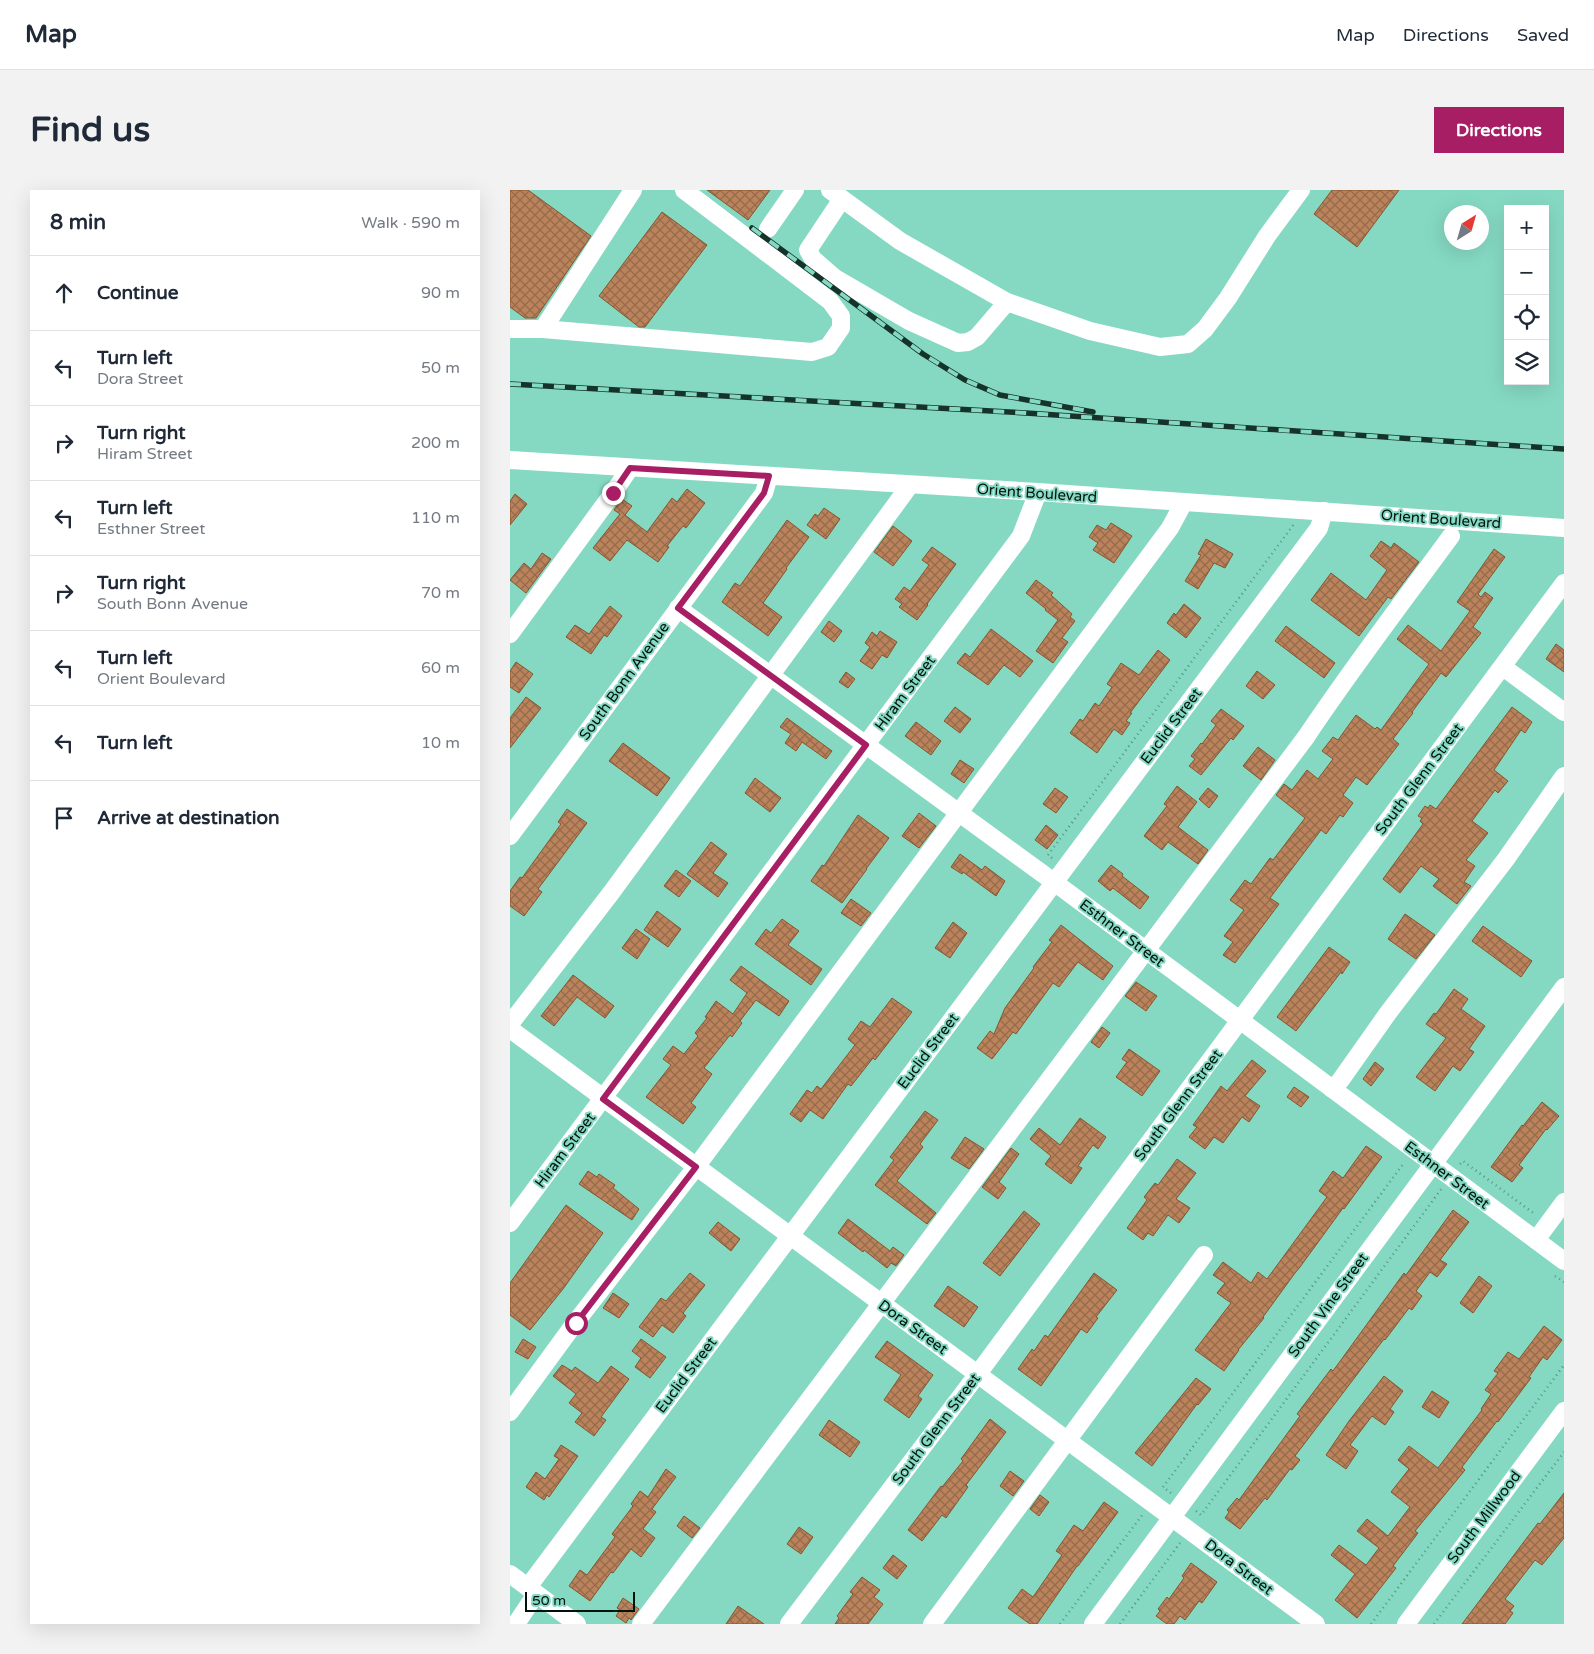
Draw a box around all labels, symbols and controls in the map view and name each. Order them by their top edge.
text: Map [25,20,77,49]
text: Map [1336,24,1375,46]
text: Directions [1403,24,1489,46]
text: Saved [1517,24,1569,46]
button: Directions [1434,107,1564,153]
text: Find us [30,109,150,151]
north arrow [1444,205,1489,250]
map controls [1504,205,1549,385]
button: + [1504,205,1549,250]
text: 8 min [50,210,106,235]
text: Walk · 590 m [361,213,460,233]
button: − [1504,250,1549,295]
icon: ahead [50,279,78,307]
text: Continue [97,282,179,304]
text: 90 m [421,283,460,303]
button: locate [1504,295,1549,340]
button: layers [1504,340,1549,385]
text: Turn left [97,347,173,369]
icon: left [50,354,78,382]
text: 50 m [421,358,460,378]
text: Dora Street [97,369,183,389]
text: Turn right [97,422,185,444]
icon: right [50,429,78,457]
text: 200 m [411,433,460,453]
text: Hiram Street [97,444,193,464]
street label: Orient Boulevard [976,480,1098,506]
route end [602,482,625,505]
text: Turn left [97,497,173,519]
icon: left [50,504,78,532]
street label: Orient Boulevard [1380,506,1502,532]
text: 110 m [411,508,460,528]
text: Esthner Street [97,519,205,539]
text: Turn right [97,572,185,594]
icon: right [50,579,78,607]
text: 70 m [421,583,460,603]
text: South Bonn Avenue [97,594,248,614]
street label: South Bonn Avenue [575,618,673,744]
text: Turn left [97,647,173,669]
street label: Hiram Street [871,652,939,734]
icon: left [50,654,78,682]
text: 60 m [421,658,460,678]
text: Orient Boulevard [97,669,226,689]
street label: Euclid Street [1137,684,1205,767]
street label: South Glenn Street [1371,720,1467,838]
icon: left [50,729,78,757]
text: Turn left [97,732,173,754]
text: 10 m [421,733,460,753]
icon: arrive [50,804,78,832]
text: Arrive at destination [97,807,280,829]
street label: Esthner Street [1076,895,1168,971]
street label: Euclid Street [894,1009,962,1092]
street label: South Glenn Street [1130,1046,1226,1164]
street label: Hiram Street [531,1109,599,1191]
street label: Esthner Street [1401,1137,1493,1213]
street label: South Vine Street [1284,1249,1372,1361]
street label: Dora Street [875,1296,951,1358]
route start [565,1312,588,1335]
street label: Euclid Street [652,1333,720,1416]
street label: South Glenn Street [888,1370,984,1488]
street label: South Millwood [1443,1467,1525,1567]
street label: Dora Street [1201,1535,1277,1599]
scale bar [525,1589,635,1612]
text: 50 m [532,1592,566,1609]

